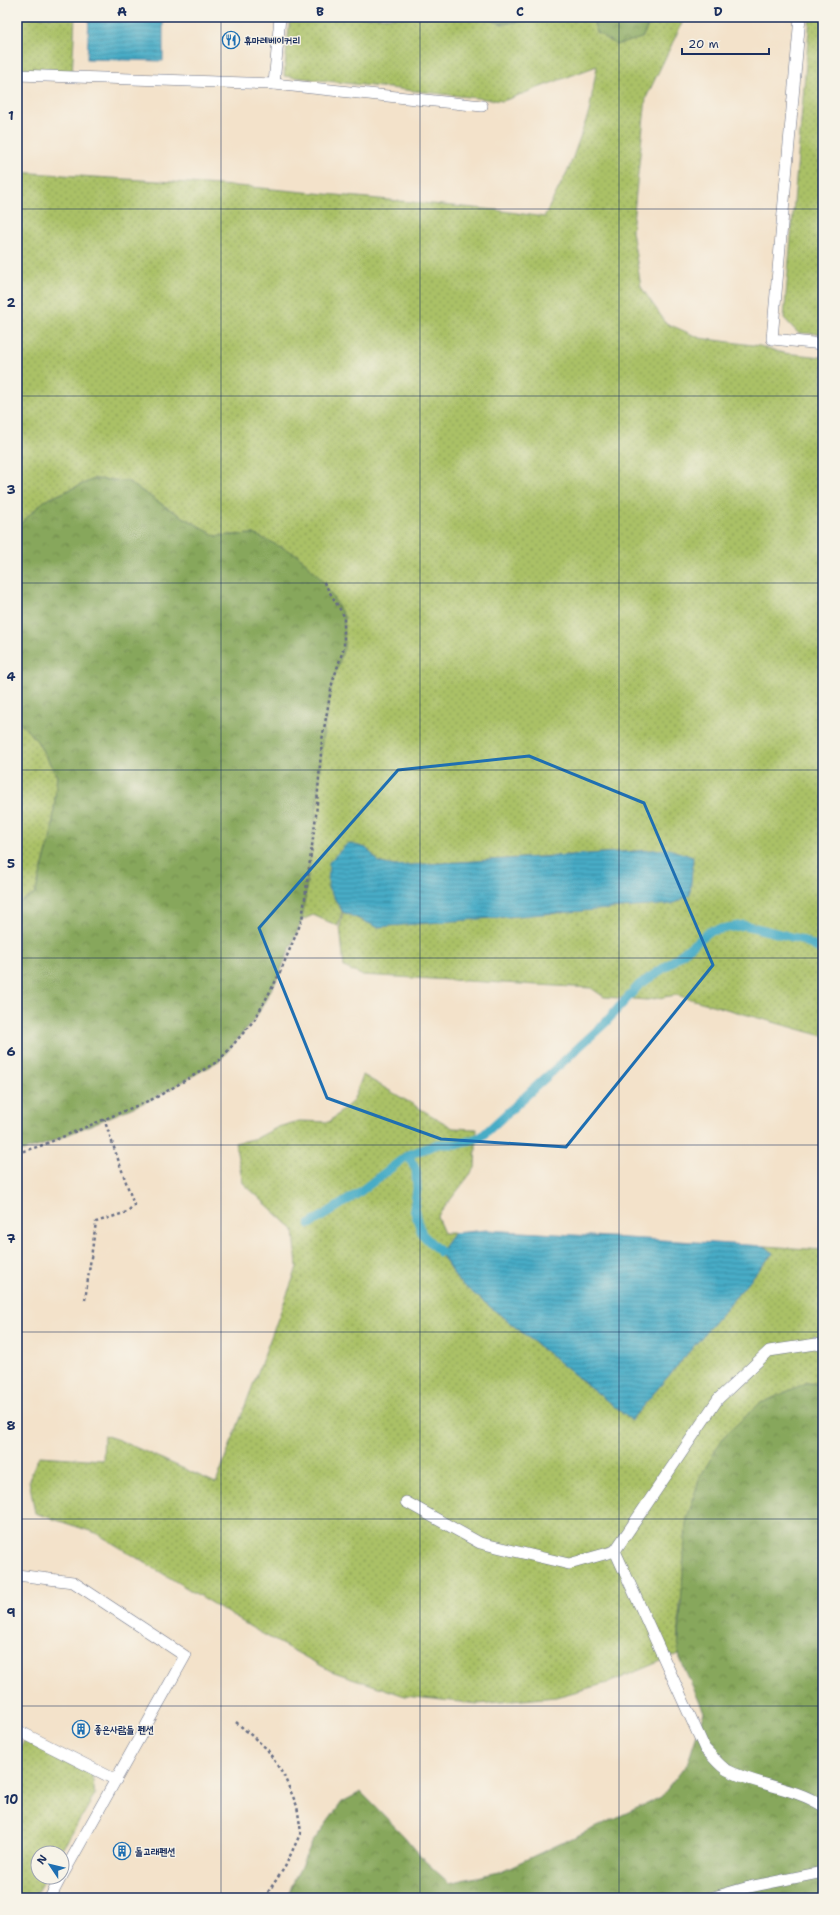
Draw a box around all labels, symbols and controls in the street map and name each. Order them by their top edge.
text: A [117,3,127,20]
text: B [316,3,324,20]
text: C [516,3,524,20]
text: D [713,3,723,20]
restaurant icon: 휴마레베이커리 [221,30,241,50]
scale bar [682,30,769,56]
place label: 휴마레베이커리 [244,34,300,47]
text: 20 m [688,36,719,52]
text: 1 [8,107,14,124]
text: 2 [6,294,16,311]
text: 3 [6,481,16,498]
text: 4 [6,668,16,685]
text: 5 [7,855,15,872]
text: 6 [6,1043,16,1060]
text: 7 [6,1230,16,1247]
text: 8 [6,1417,16,1434]
text: 9 [6,1604,16,1621]
building icon: 좋은사람들 펜션 [71,1719,91,1739]
place label: 좋은사람들 펜션 [94,1723,154,1736]
text: 10 [4,1791,18,1808]
building icon: 돌고래펜션 [112,1841,132,1861]
north arrow [30,1845,70,1885]
place label: 돌고래펜션 [135,1845,175,1858]
text: N [34,1851,51,1867]

